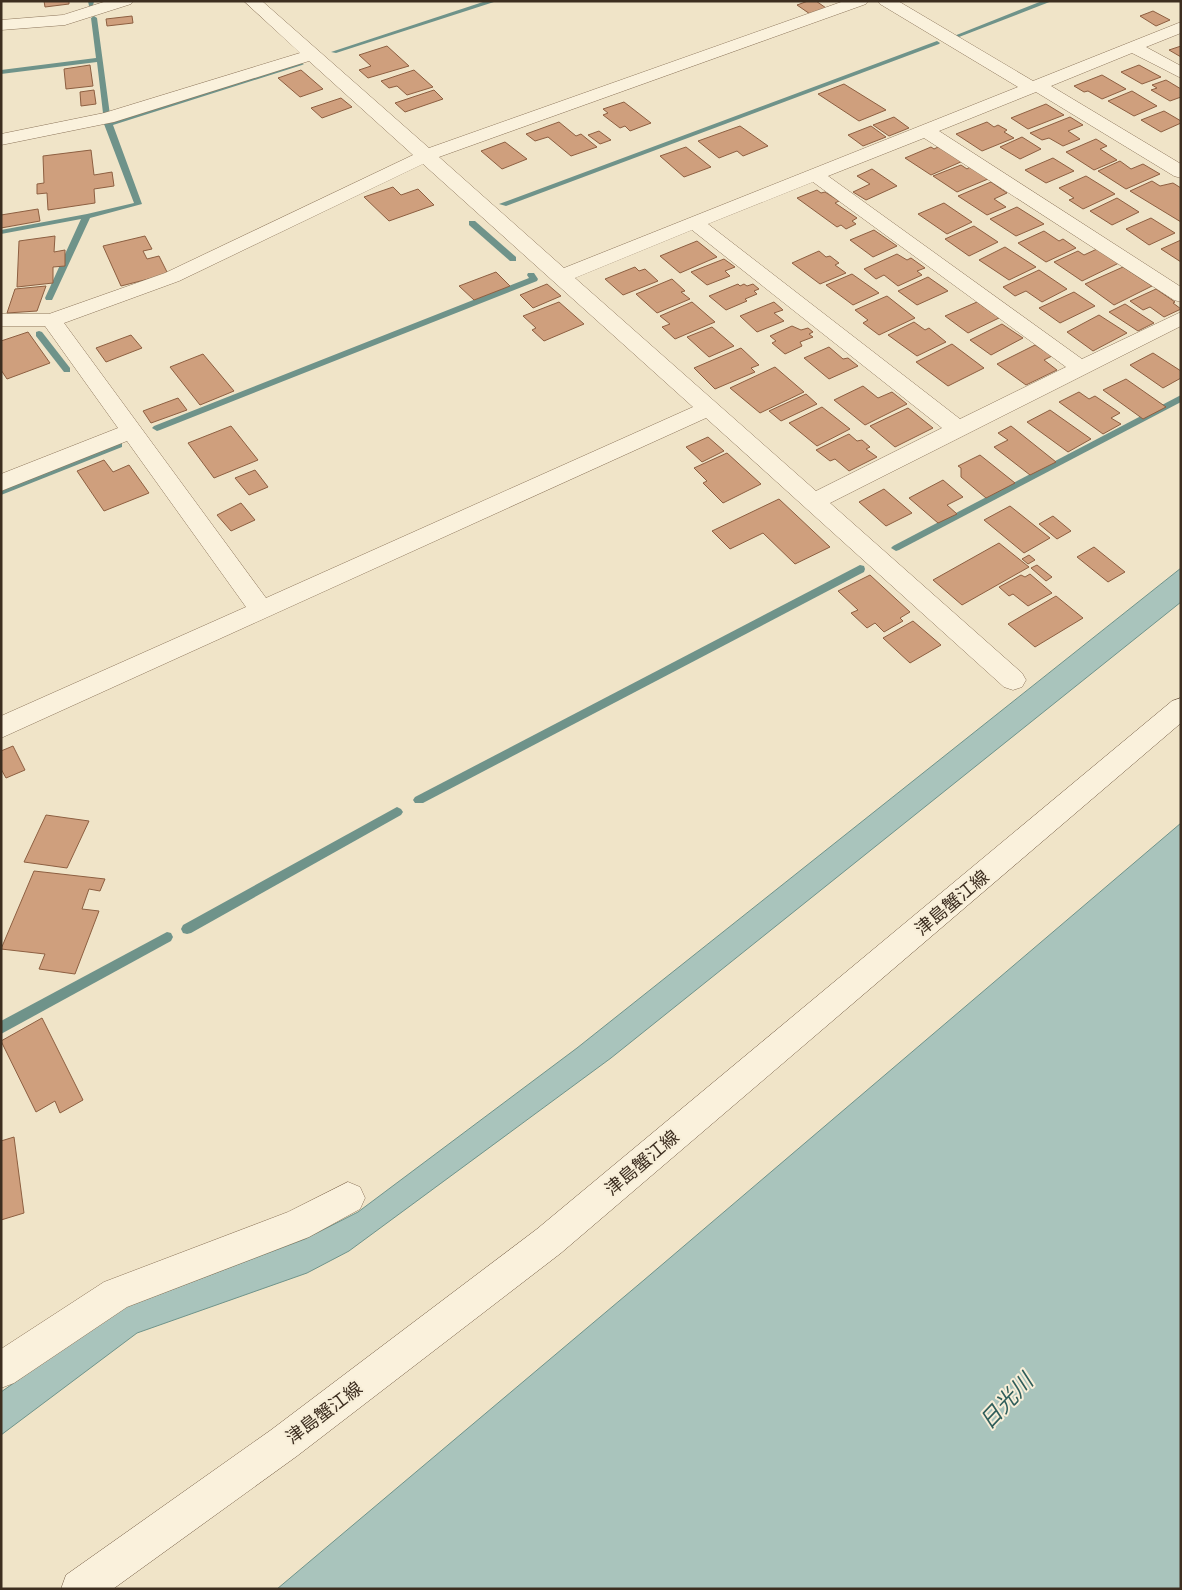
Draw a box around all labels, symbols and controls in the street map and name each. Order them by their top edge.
street label: 津島蟹江線 [910,865,994,940]
street label: 津島蟹江線 [600,1125,684,1200]
water label: 日光川 [973,1365,1040,1435]
street label: 津島蟹江線 [281,1376,367,1449]

